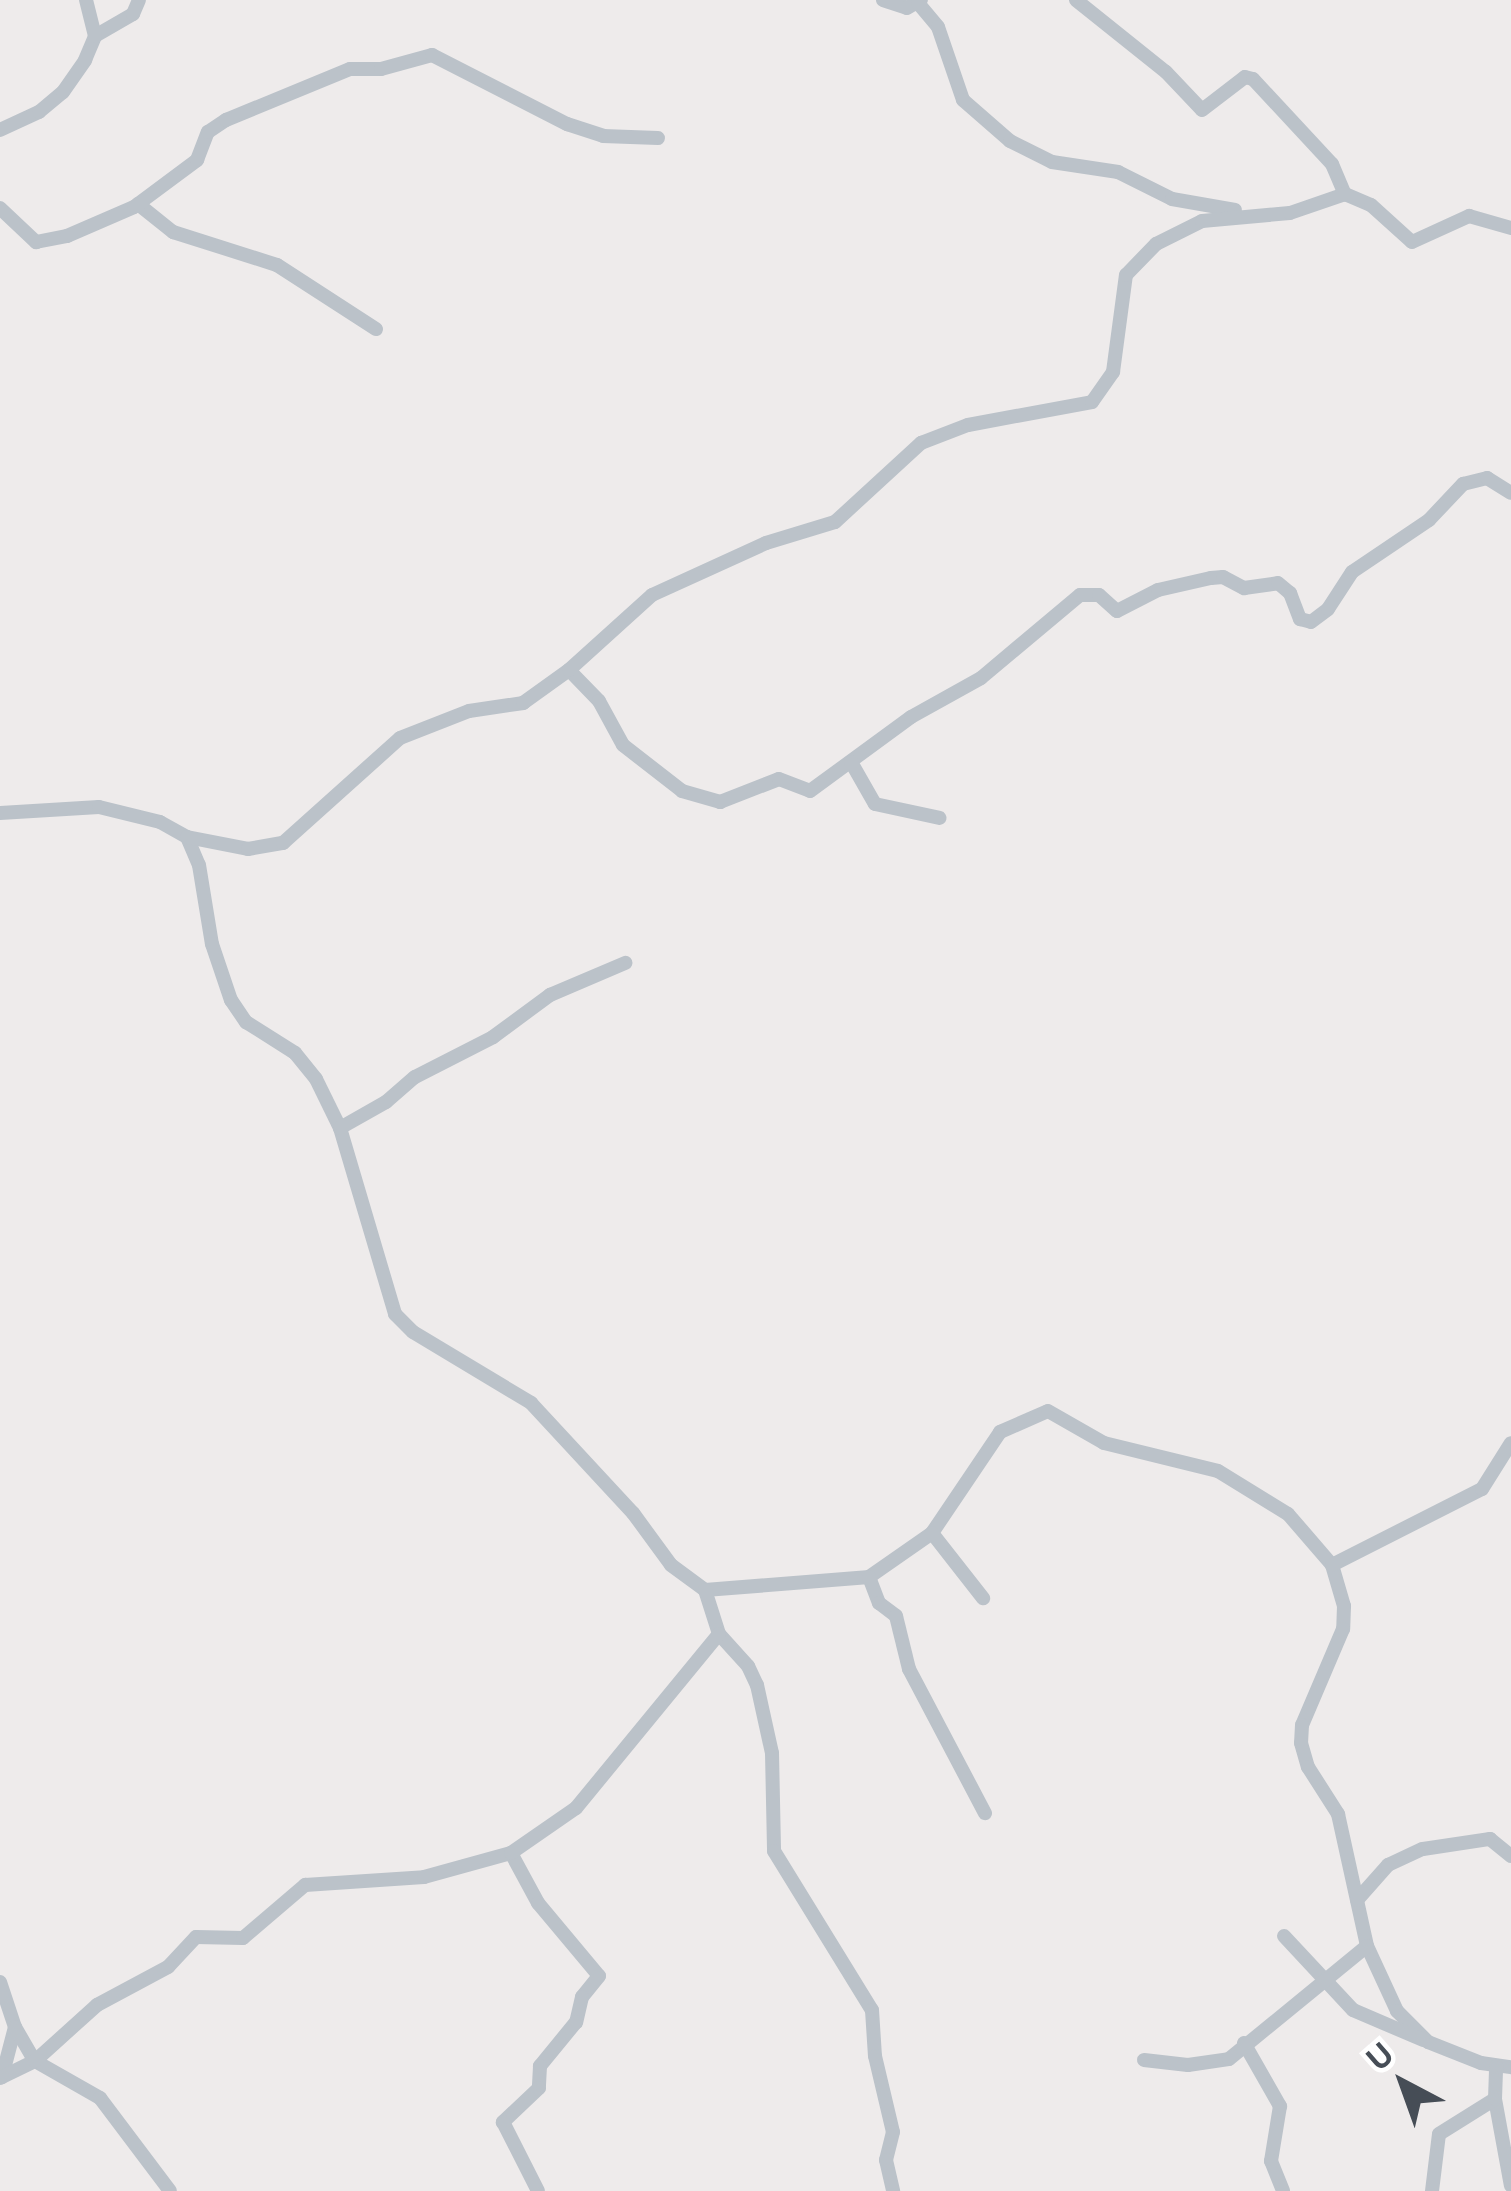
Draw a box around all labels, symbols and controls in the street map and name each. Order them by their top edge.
north arrow [1343,2023,1463,2143]
text: U [1358,2034,1400,2077]

